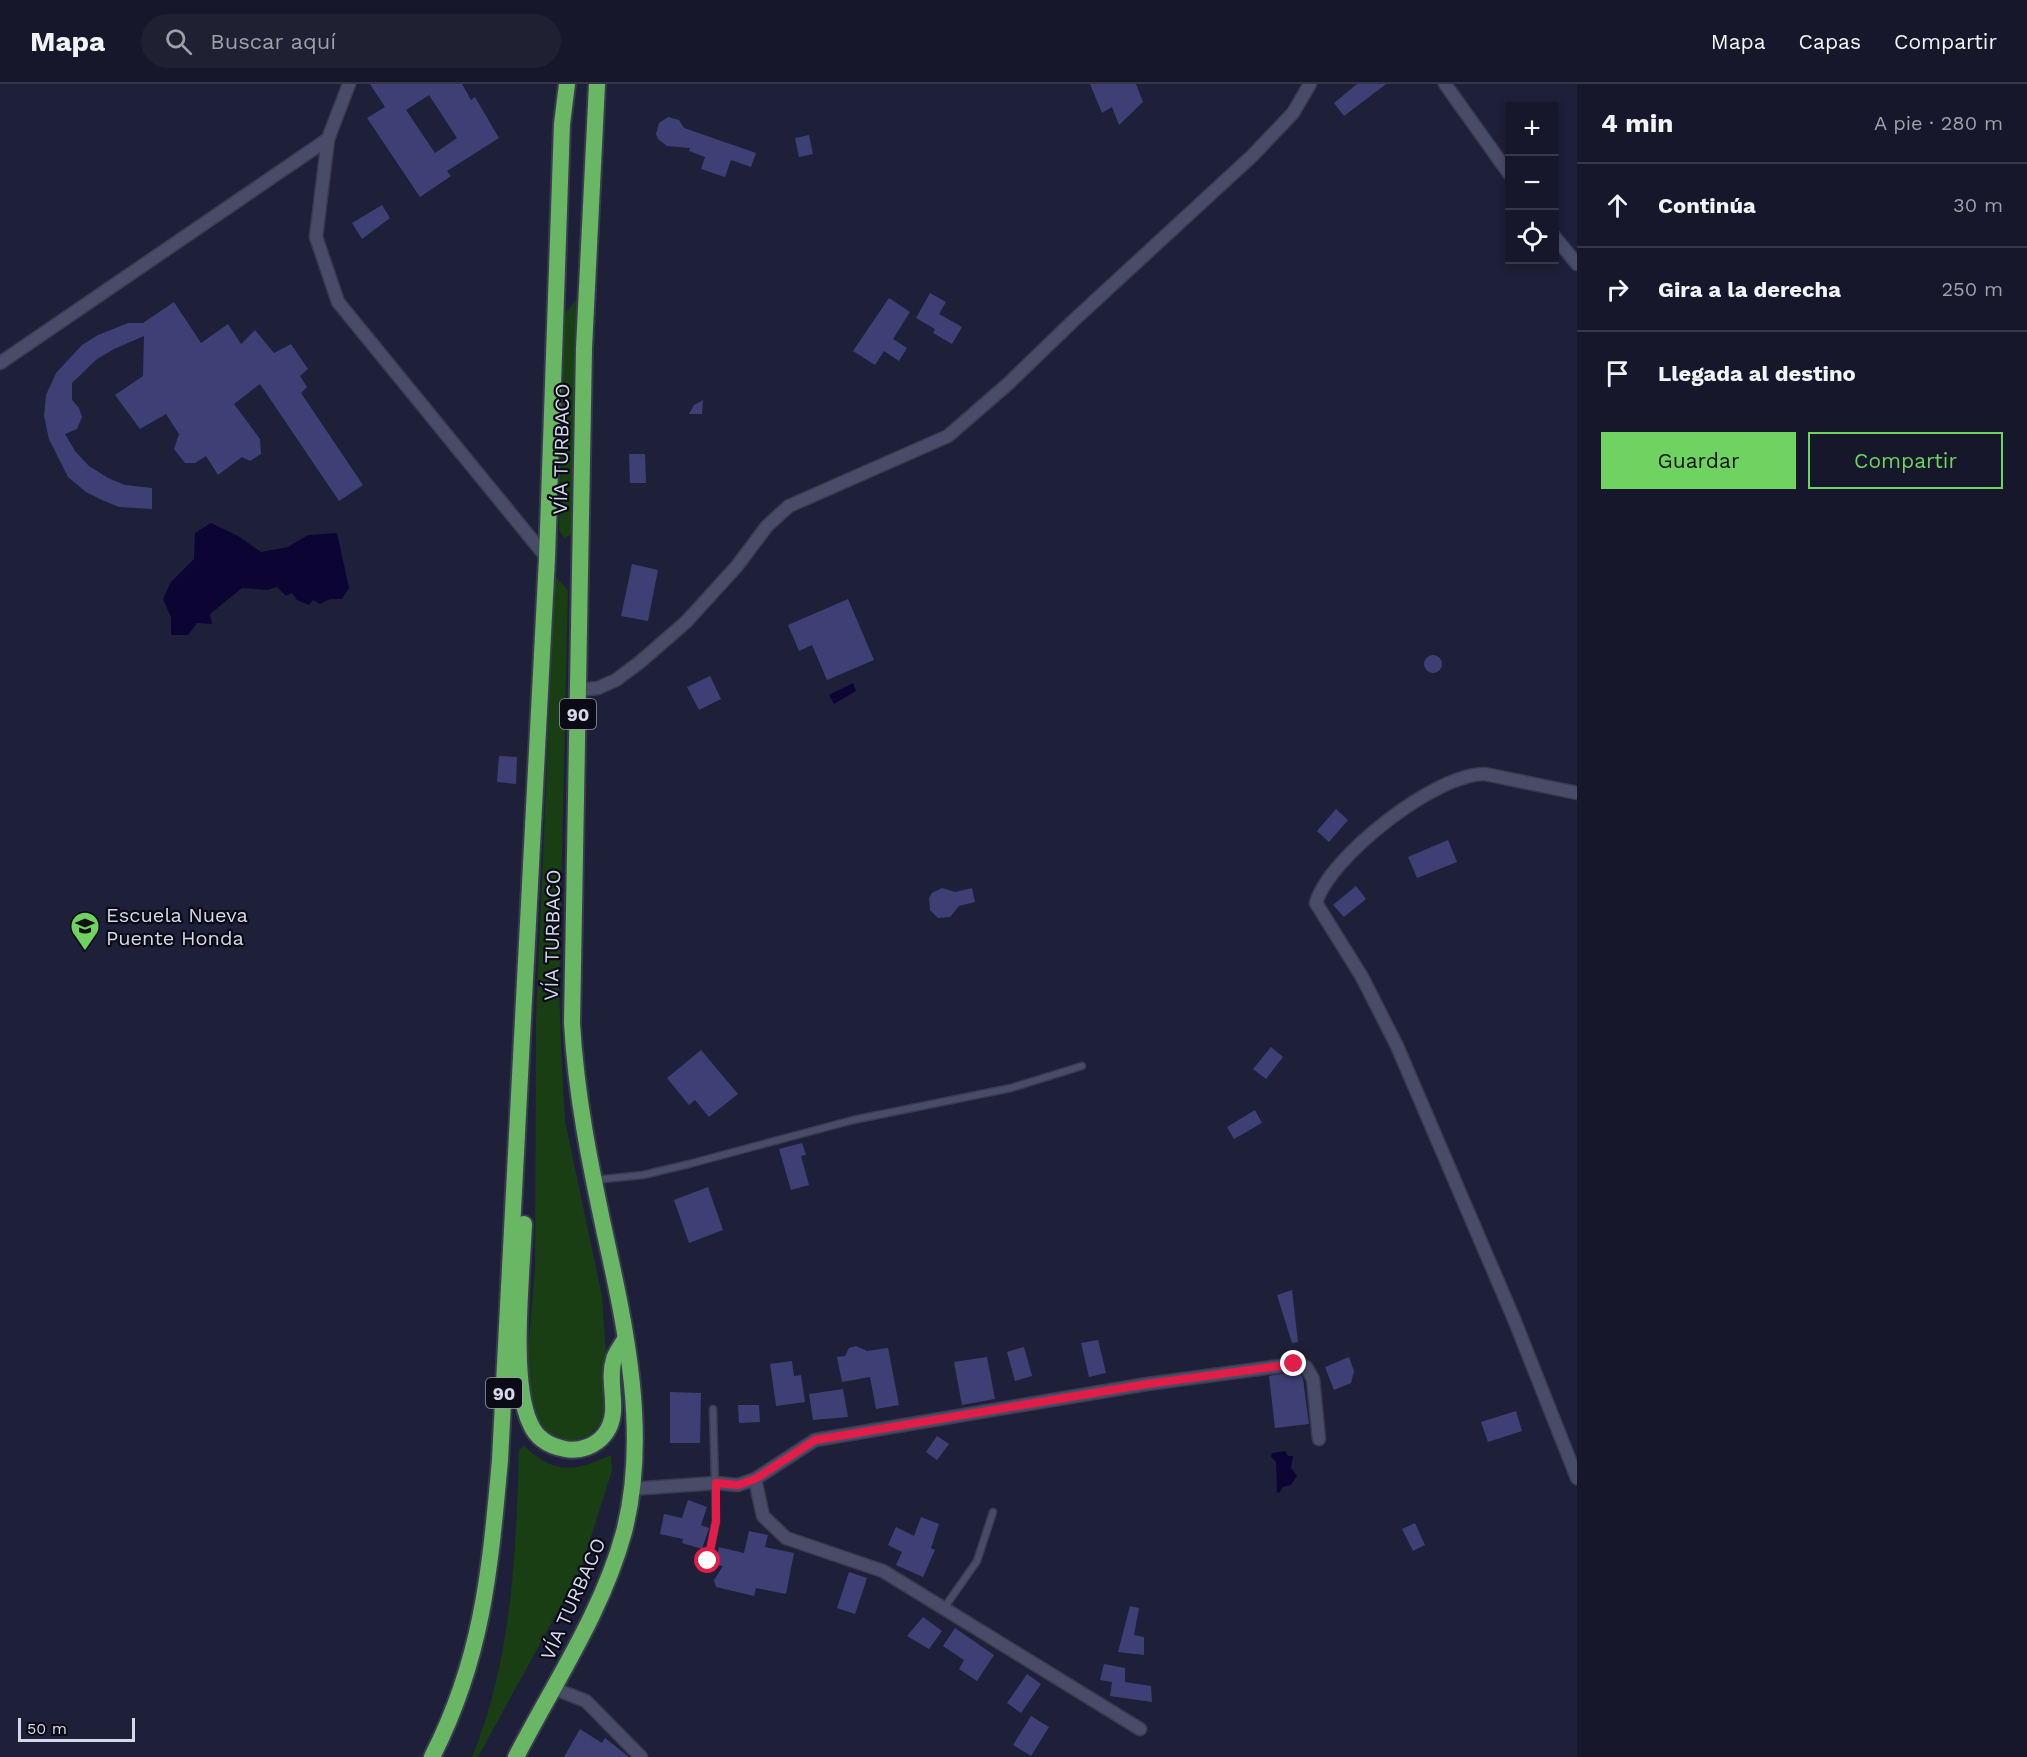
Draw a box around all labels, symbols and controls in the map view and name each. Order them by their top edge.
search box [141,14,561,68]
text: Mapa [30,25,105,58]
icon: search [162,25,195,58]
text: Buscar aquí [210,29,336,54]
text: Mapa [1711,29,1766,54]
text: Capas [1799,29,1861,54]
text: Compartir [1894,29,1997,54]
map controls [1505,102,1559,264]
button: + [1505,102,1559,156]
text: 4 min [1601,108,1673,138]
text: A pie · 280 m [1874,111,2003,135]
button: − [1505,156,1559,210]
icon: ahead [1601,189,1634,222]
text: Continúa [1658,193,1756,218]
text: 30 m [1953,193,2003,217]
button: locate [1505,210,1559,264]
icon: right [1601,273,1634,306]
text: Gira a la derecha [1658,277,1841,302]
text: 250 m [1941,277,2003,301]
icon: arrive [1601,357,1634,390]
text: Llegada al destino [1658,361,1856,386]
street label: VÍA TURBACO [548,383,574,515]
button: Guardar [1601,432,1796,489]
button: Compartir [1808,432,2003,489]
road number: 90 [560,699,596,729]
street label: VÍA TURBACO [539,869,565,1001]
place label: Escuela Nueva Puente Honda [106,903,248,950]
school or university icon: Escuela Nueva Puente Honda [69,910,101,952]
route end [1280,1350,1306,1376]
road number: 90 [486,1378,522,1408]
street label: VÍA TURBACO [535,1534,611,1664]
route start [694,1547,720,1573]
scale bar [18,1715,135,1742]
text: 50 m [27,1719,67,1738]

